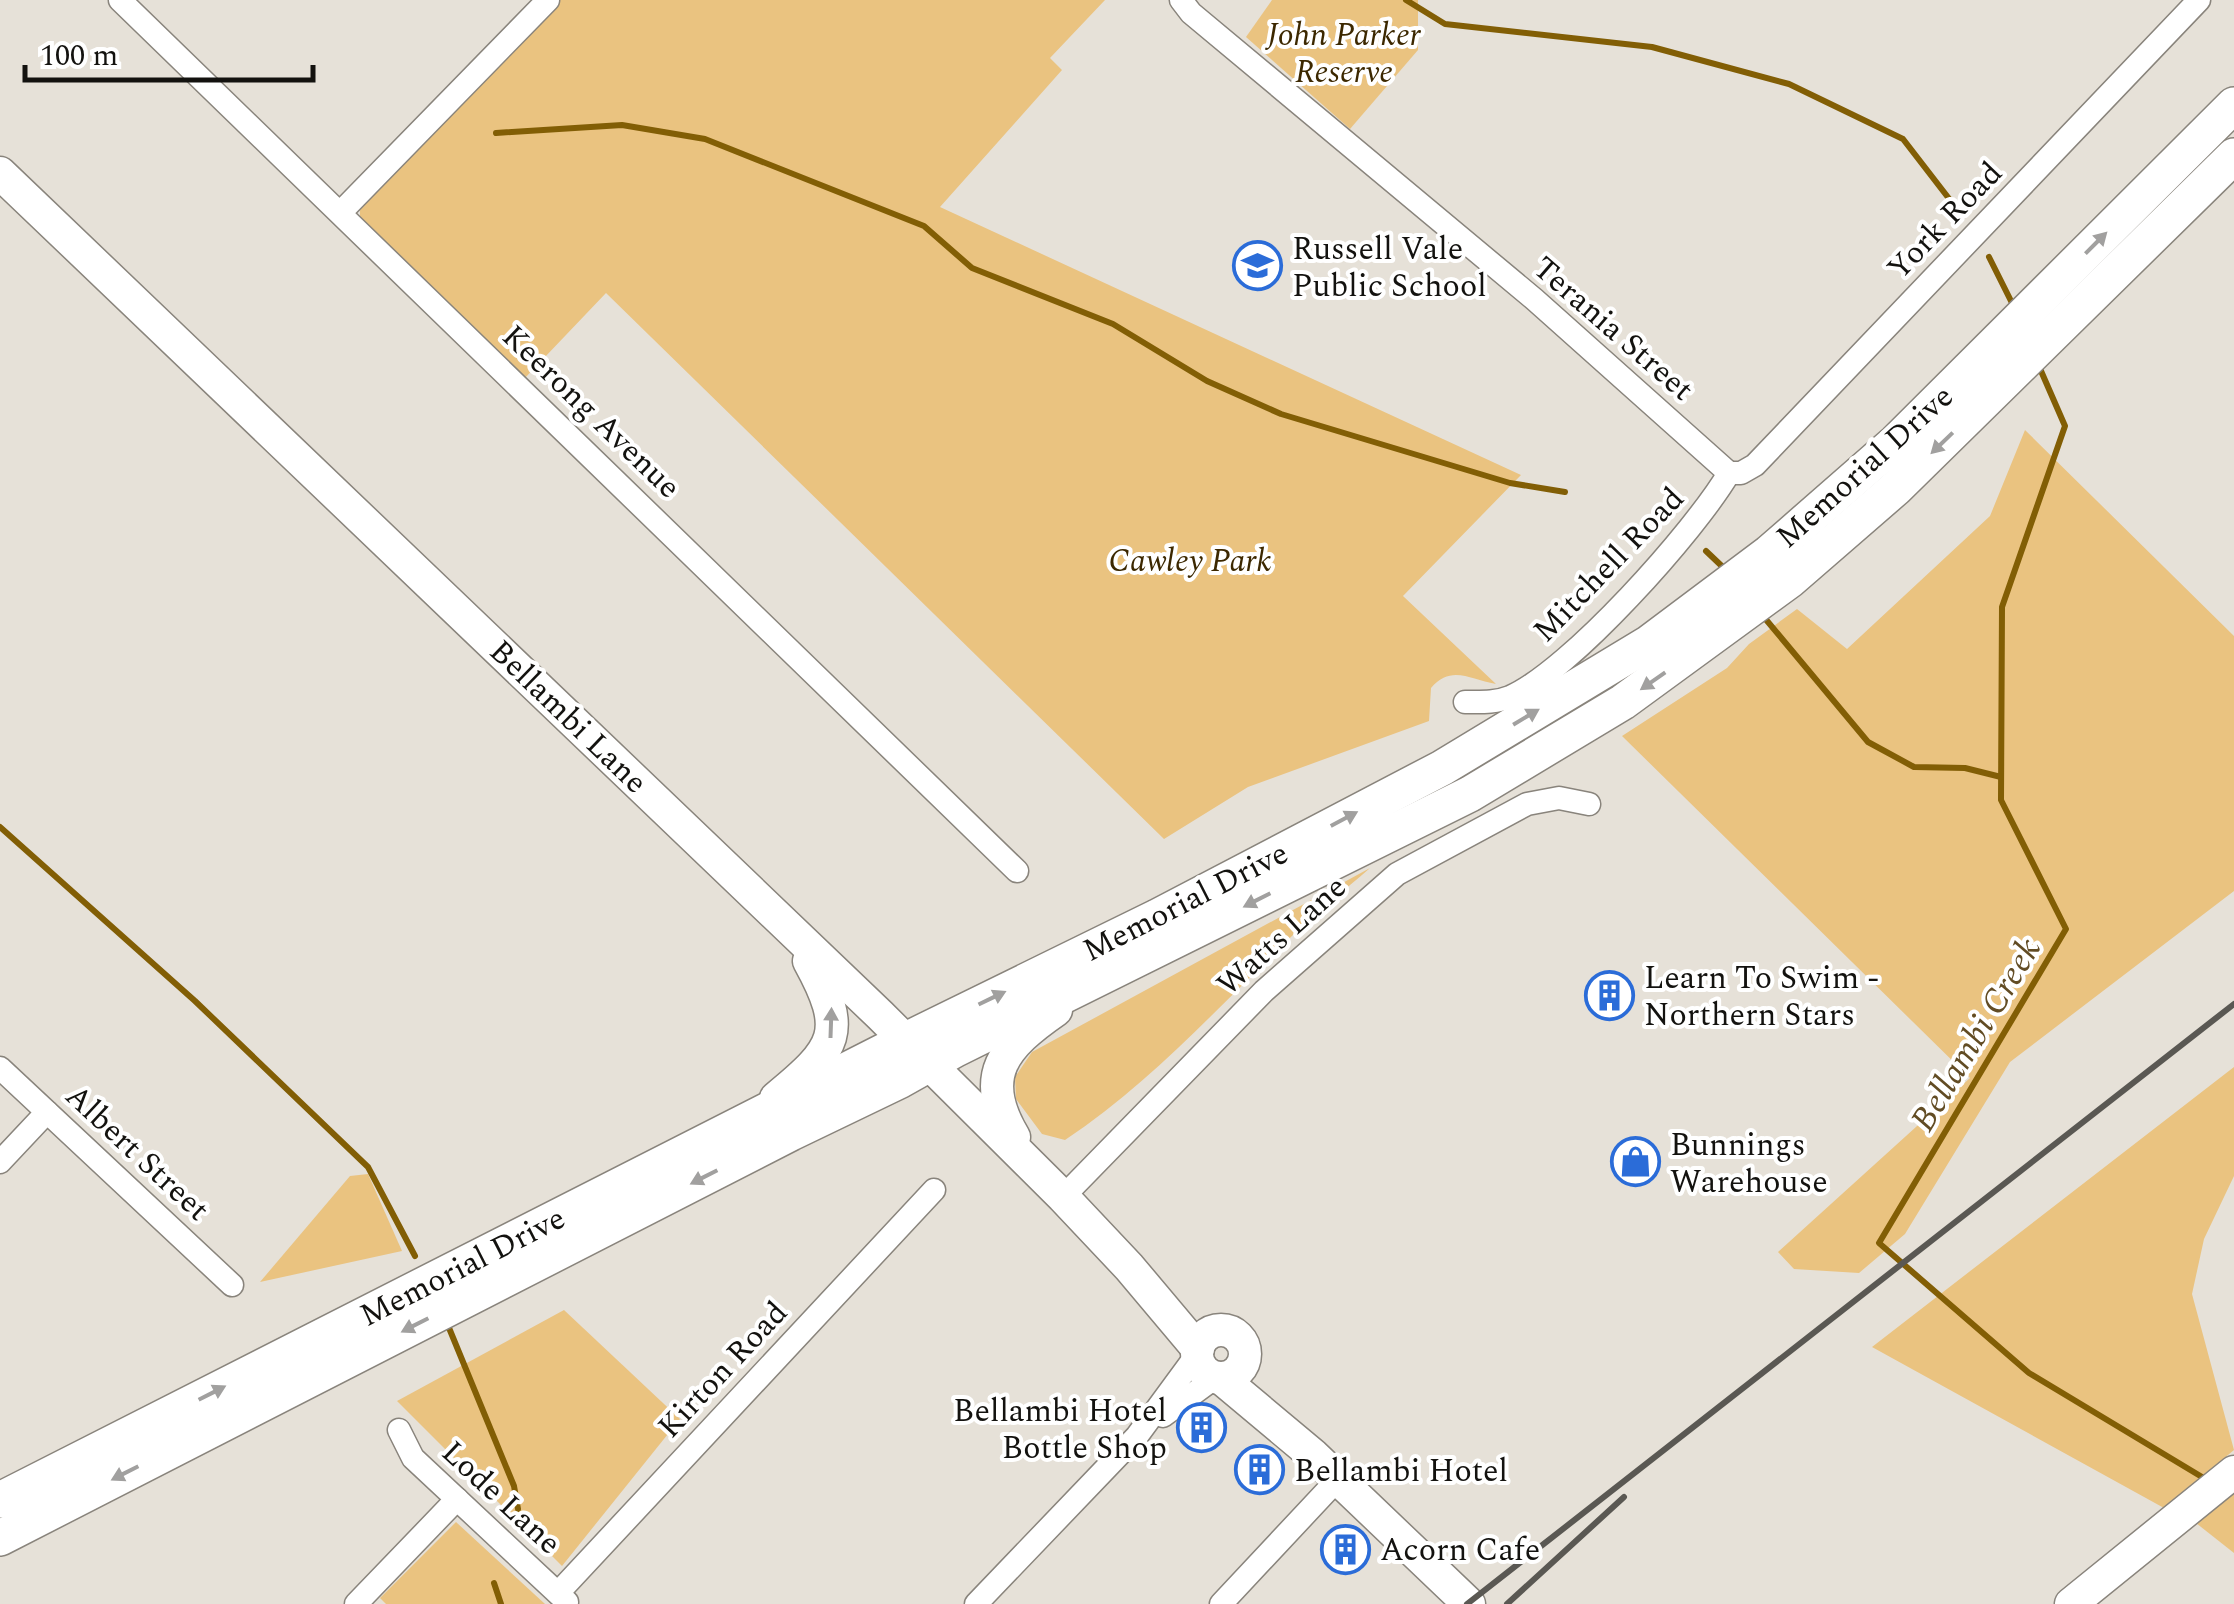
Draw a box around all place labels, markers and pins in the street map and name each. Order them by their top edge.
place label: Russell Vale Public School [1292,225,1487,311]
school or university icon: Russell Vale Public School [1231,240,1283,292]
place label: Learn To Swim - Northern Stars [1644,954,1879,1040]
building icon: Learn To Swim - Northern Stars [1583,969,1635,1021]
place label: Bunnings Warehouse [1670,1121,1828,1207]
shop icon: Bunnings Warehouse [1609,1136,1661,1188]
place label: Bellambi Hotel Bottle Shop [953,1387,1167,1473]
building icon: Bellambi Hotel Bottle Shop [1176,1402,1228,1454]
building icon: Bellambi Hotel [1233,1444,1285,1496]
place label: Bellambi Hotel [1294,1447,1508,1496]
building icon: Acorn Cafe [1319,1523,1371,1575]
place label: Acorn Cafe [1380,1526,1540,1575]

